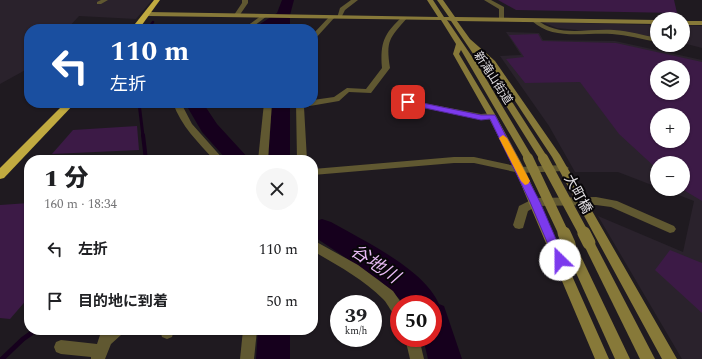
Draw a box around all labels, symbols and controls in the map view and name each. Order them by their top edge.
map controls [650,12,690,196]
button: sound [650,12,690,52]
text: 110 m [110,30,189,73]
icon: left [44,40,96,92]
street label: 新滝山街道 [469,48,517,108]
button: layers [650,60,690,100]
text: 左折 [110,71,146,98]
pin [391,85,425,119]
icon: arrive [397,91,419,113]
button: + [650,108,690,148]
button: − [650,156,690,196]
text: 1 分 [44,161,88,197]
button: close [256,168,298,210]
street label: 大町橋 [559,171,597,217]
text: 160 m · 18:34 [44,194,117,214]
icon: left [44,238,66,260]
text: 左折 [78,238,108,261]
text: 110 m [259,238,298,261]
water label: 谷地川 [345,238,407,291]
position arrow [539,239,581,281]
icon: arrive [44,290,66,312]
text: 目的地に到着 [78,290,168,313]
text: 50 m [266,290,298,313]
speed limit sign: 50 [390,295,442,347]
text: 39 [345,301,367,331]
text: km/h [345,323,367,339]

